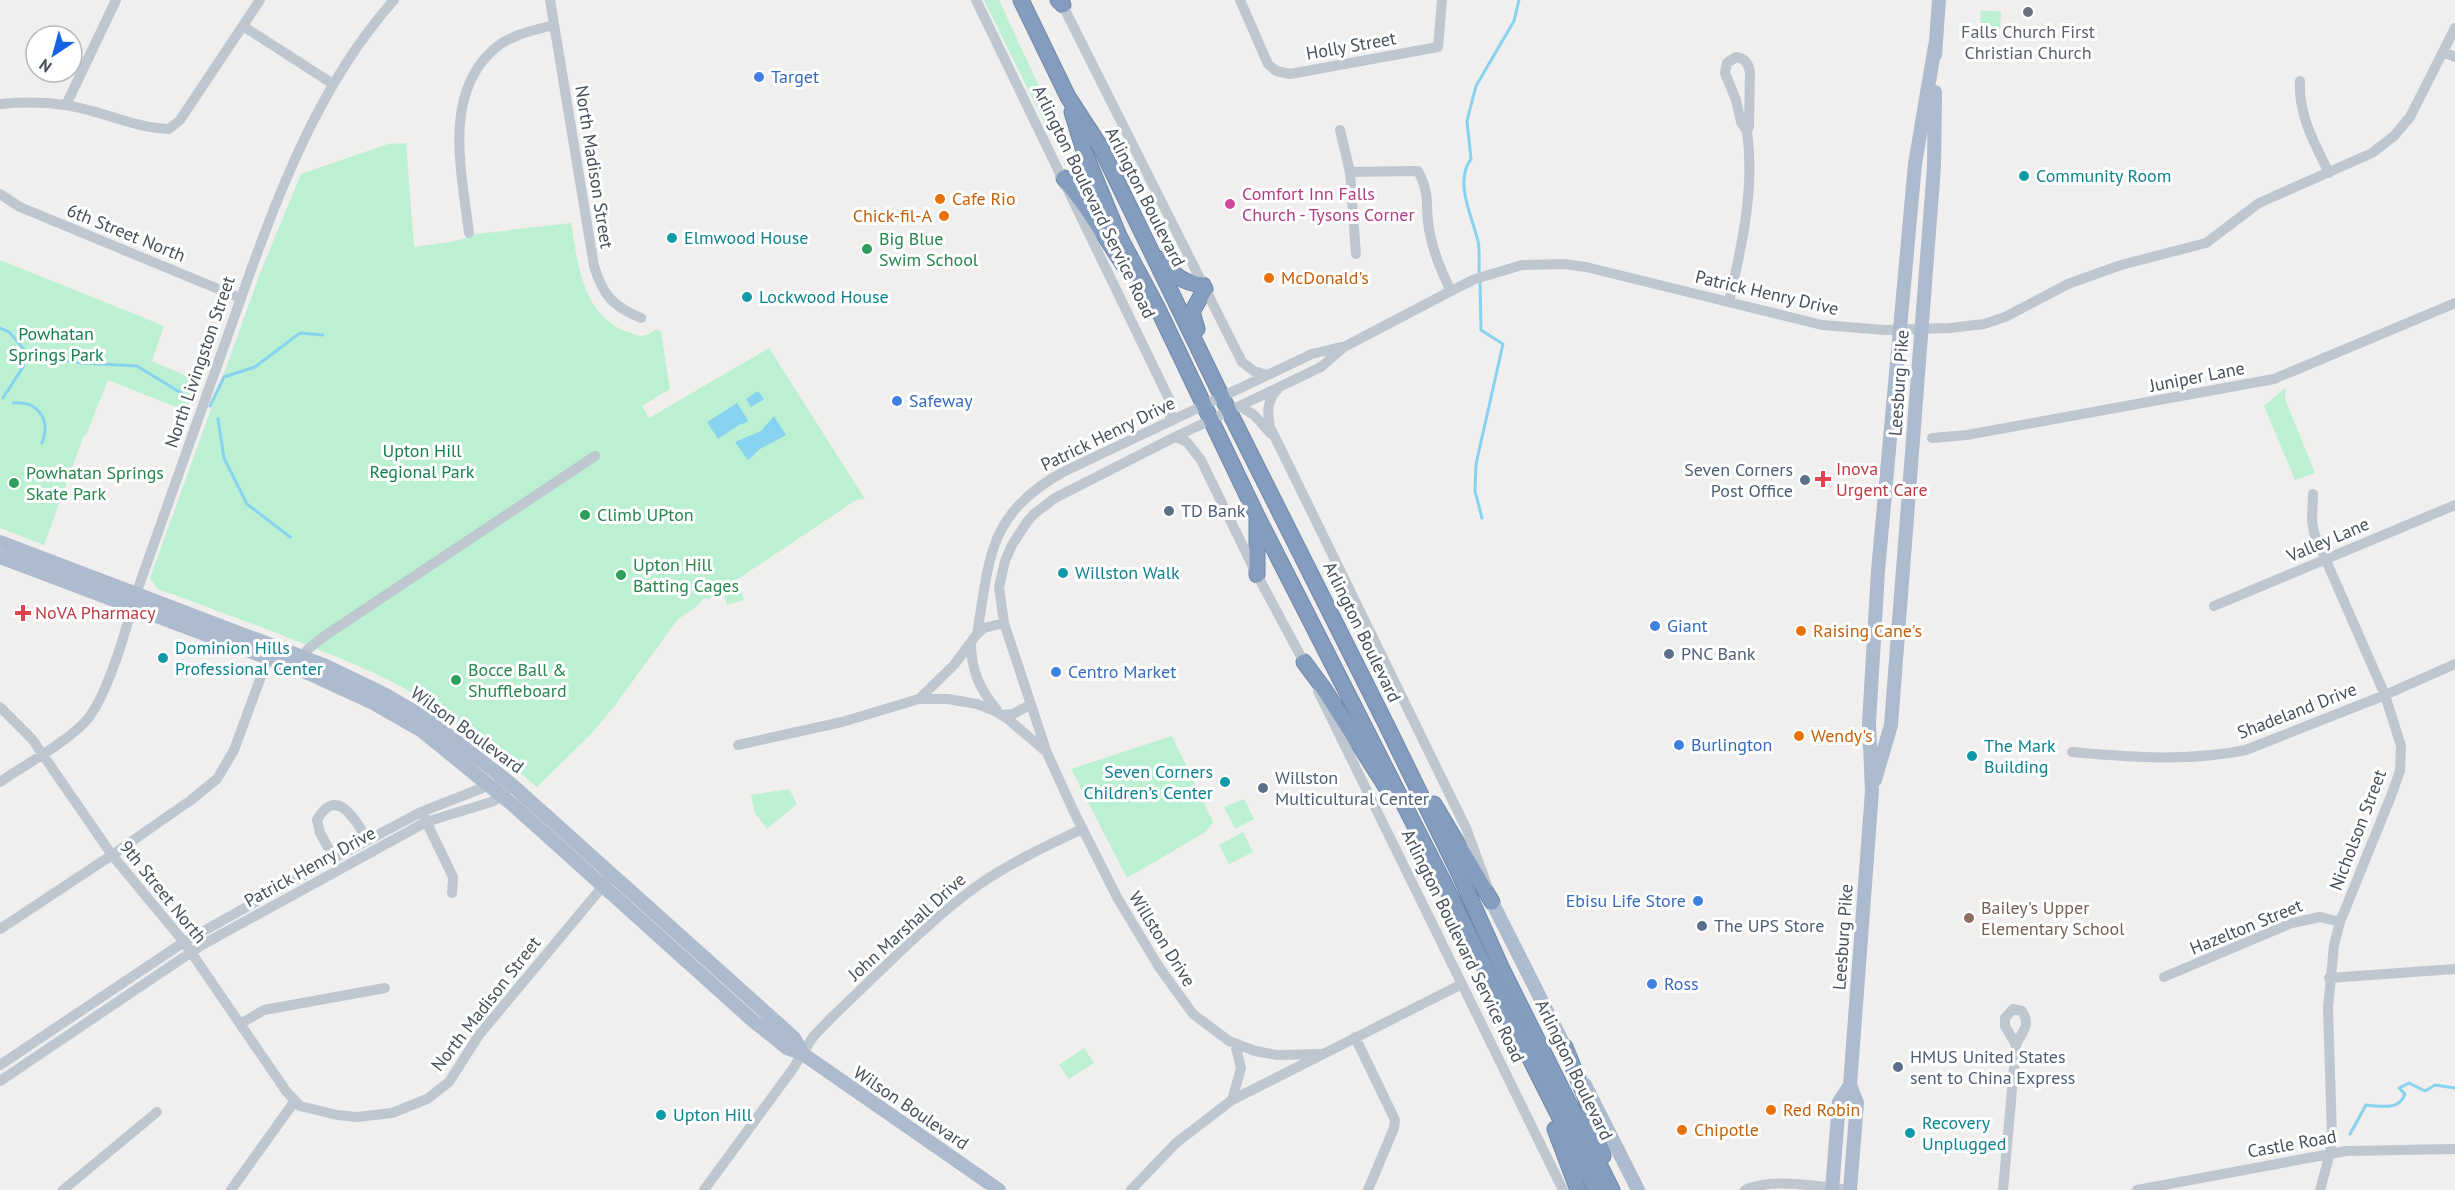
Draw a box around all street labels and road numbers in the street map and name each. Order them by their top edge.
street label: Holly Street [1304,26,1398,65]
street label: Arlington Boulevard Service Road [1028,81,1161,322]
street label: North Madison Street [570,84,619,250]
street label: Arlington Boulevard [1100,123,1191,270]
street label: 6th Street North [64,198,189,267]
street label: Patrick Henry Drive [1693,265,1841,320]
street label: North Livingston Street [159,273,240,451]
street label: Leesburg Pike [1883,329,1914,437]
street label: Juniper Lane [2146,356,2246,397]
street label: Patrick Henry Drive [1037,391,1179,476]
street label: Valley Lane [2282,512,2372,567]
street label: Arlington Boulevard [1318,558,1406,706]
street label: Shadeland Drive [2234,677,2360,744]
street label: Wilson Boulevard [406,681,528,778]
street label: Nicholson Street [2324,766,2391,894]
street label: Patrick Henry Drive [240,821,379,912]
street label: Arlington Boulevard Service Road [1397,825,1530,1066]
street label: 9th Street North [115,836,212,948]
street label: John Marshall Drive [842,868,970,986]
street label: Leesburg Pike [1827,883,1858,991]
street label: Willston Drive [1124,887,1201,991]
street label: Hazelton Street [2186,894,2305,960]
street label: North Madison Street [426,932,545,1076]
street label: Arlington Boulevard [1530,996,1618,1144]
street label: Wilson Boulevard [849,1061,973,1155]
street label: Castle Road [2246,1124,2338,1163]

